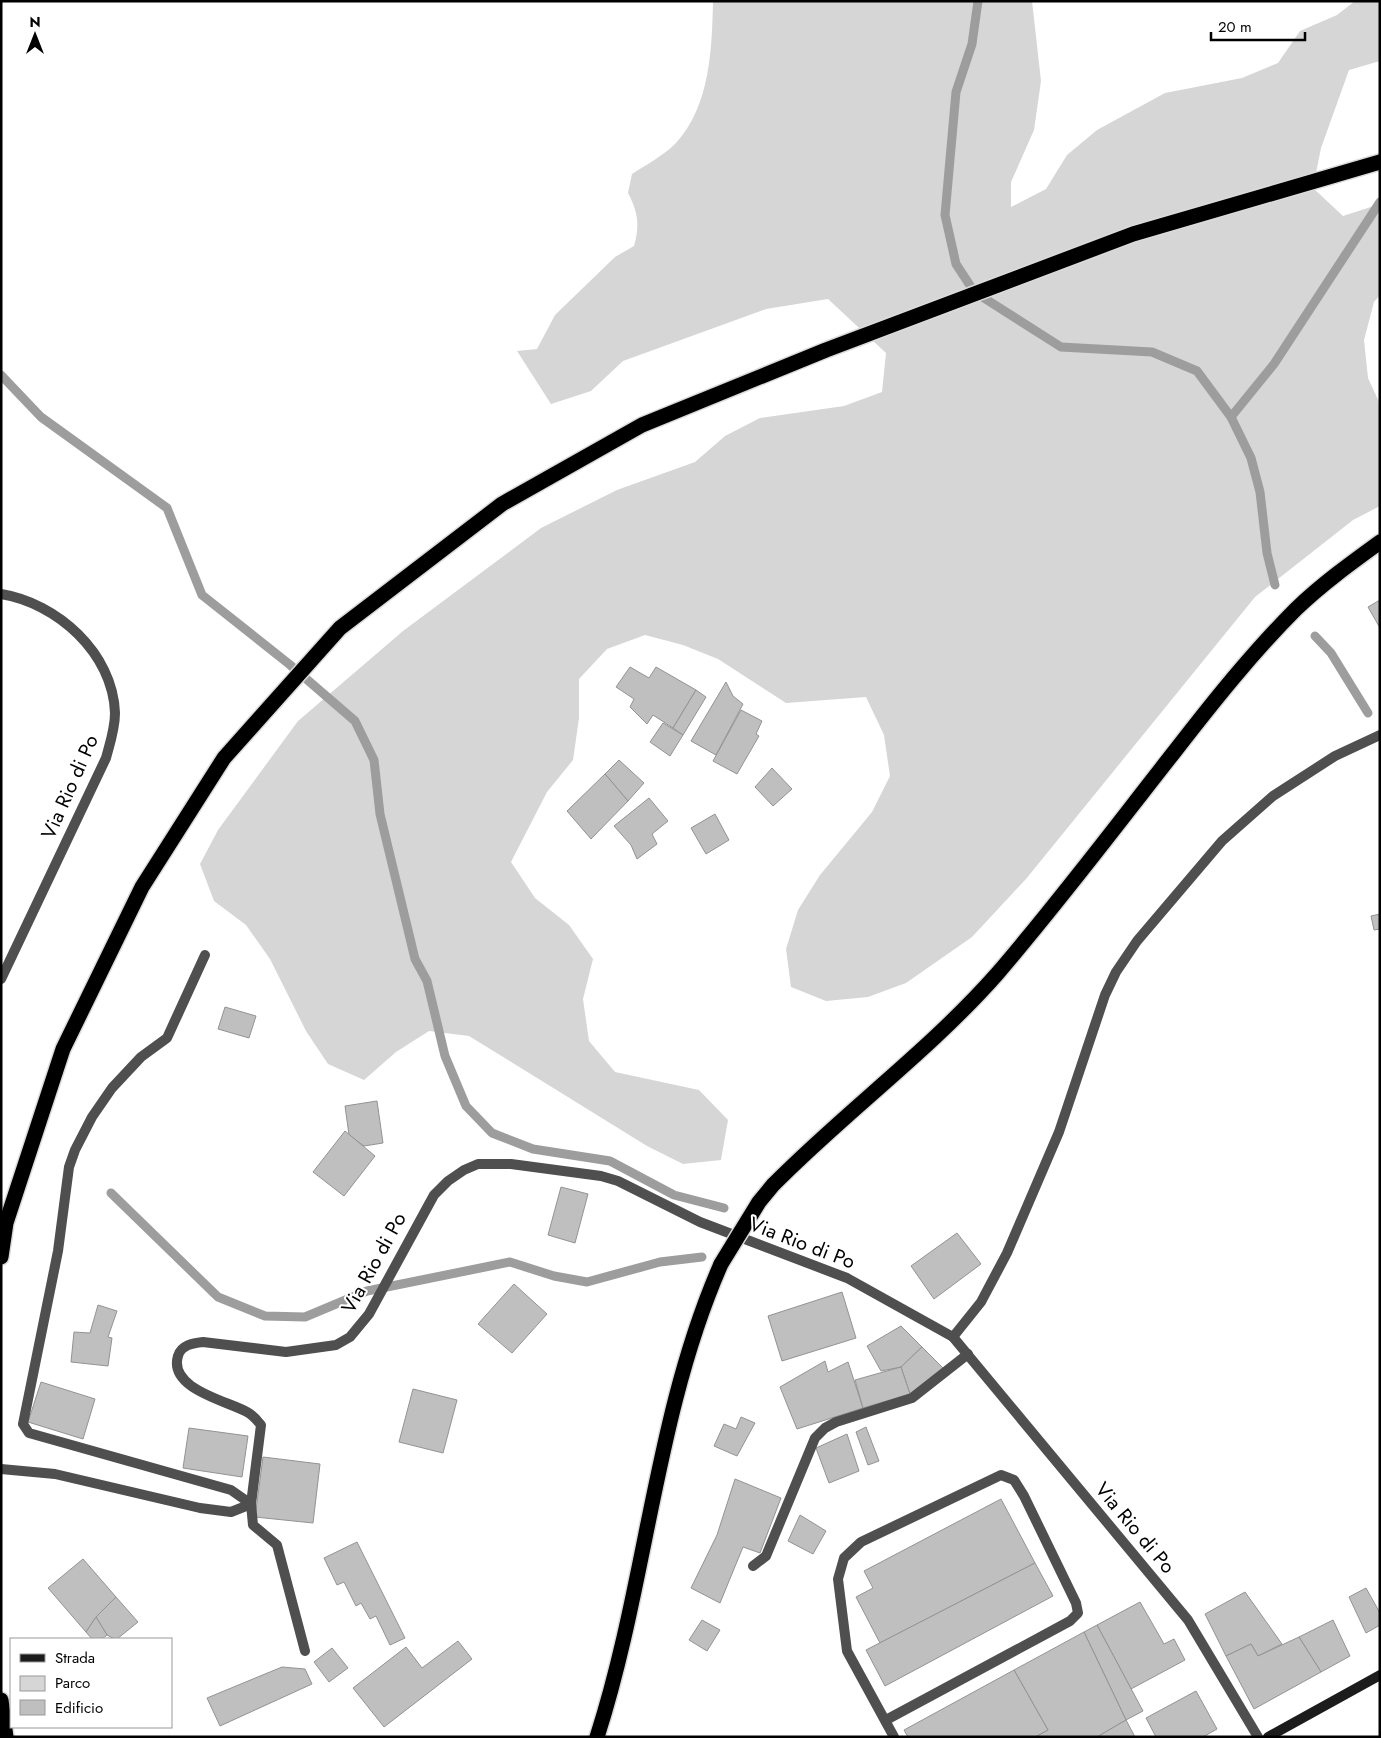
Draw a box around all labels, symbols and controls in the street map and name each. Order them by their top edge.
north arrow [10,10,60,60]
scale bar [1211,10,1305,42]
text: N [29,12,41,32]
text: 20 m [1218,16,1252,38]
street label: Via Rio di Po [34,730,106,844]
street label: Via Rio di Po [334,1207,414,1319]
street label: Via Rio di Po [745,1210,859,1276]
street label: Via Rio di Po [1088,1476,1182,1580]
legend [10,1638,172,1728]
text: Strada [55,1647,95,1669]
text: Parco [55,1672,90,1694]
text: Edificio [55,1697,103,1719]

